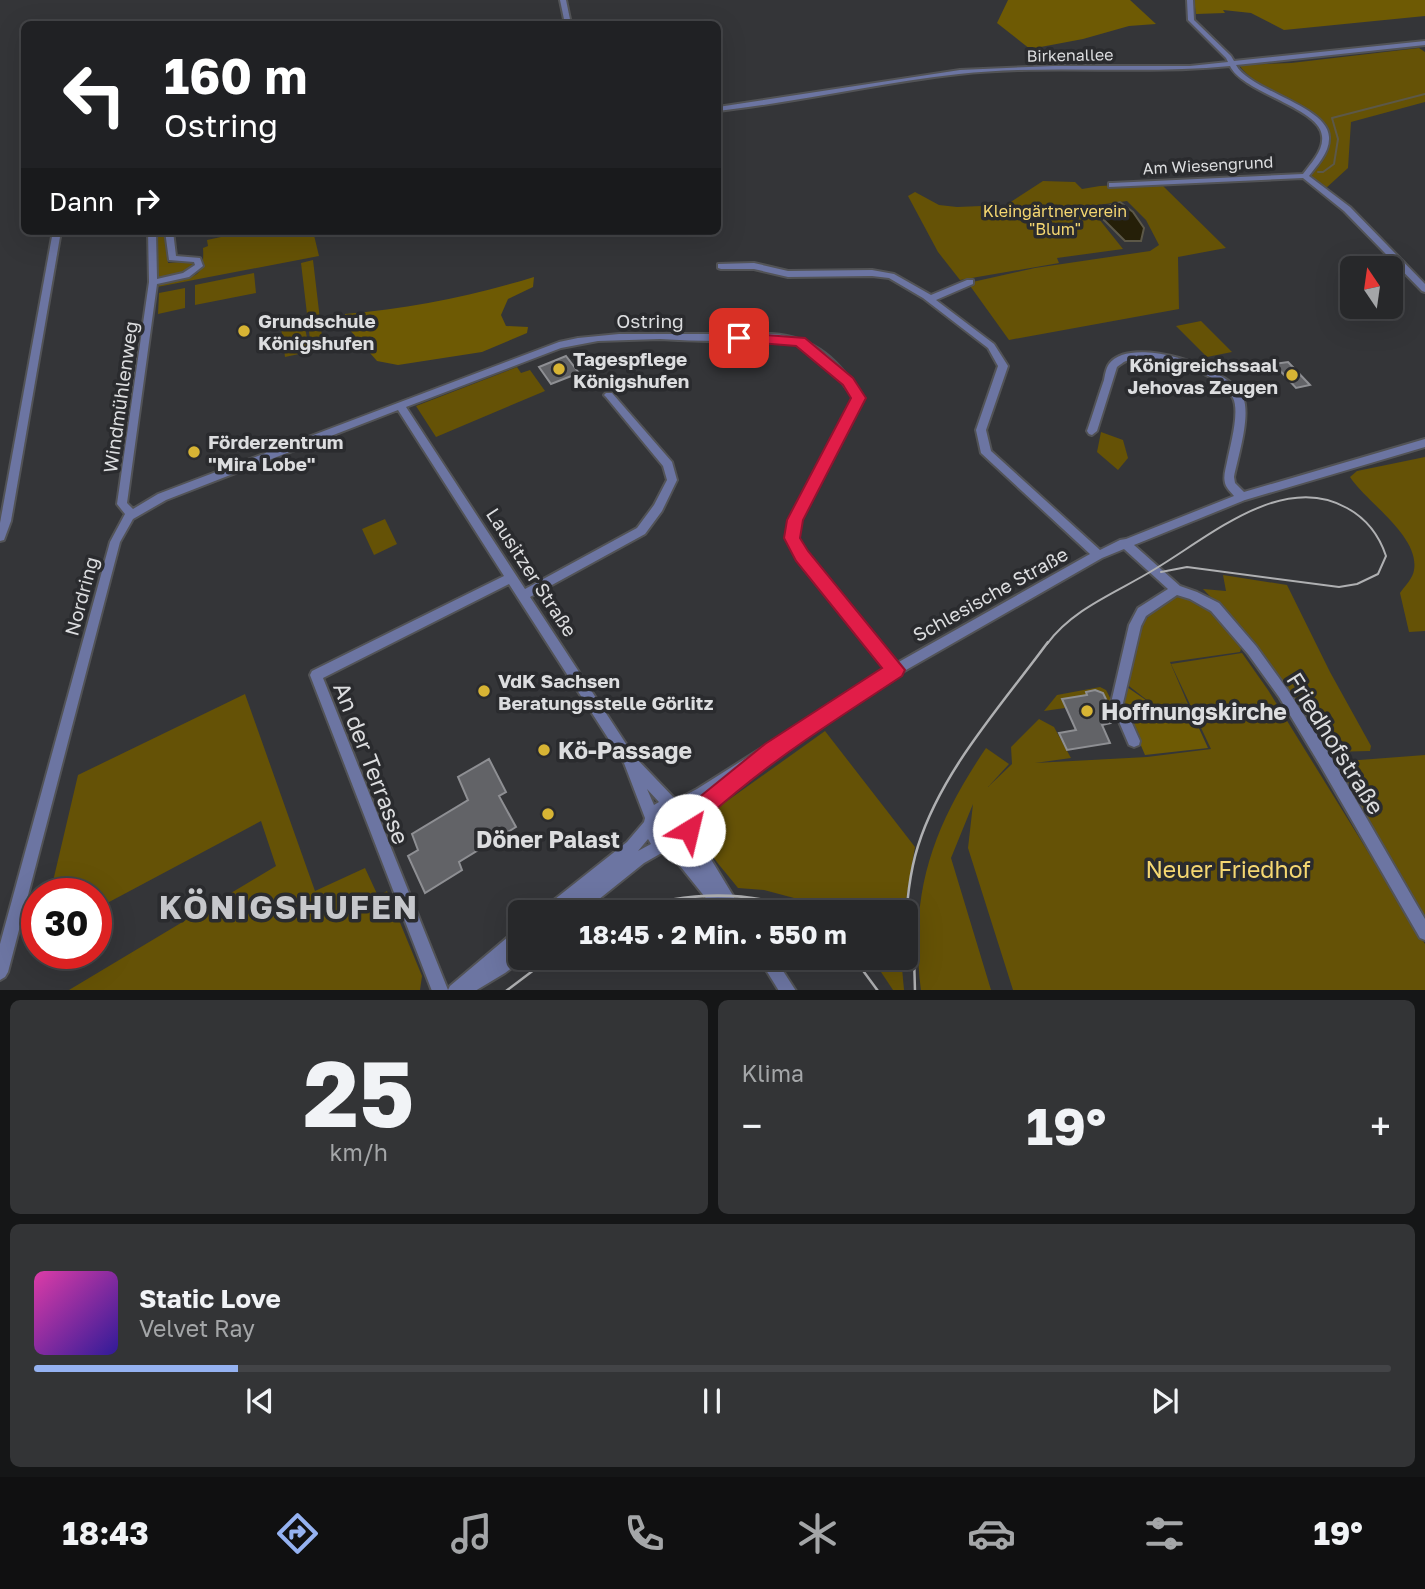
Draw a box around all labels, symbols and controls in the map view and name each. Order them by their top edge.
street label: Birkenallee [1026,44,1114,66]
text: 160 m [164,46,307,105]
icon: left [49,49,140,140]
text: Ostring [164,106,278,144]
street label: Am Wiesengrund [1142,152,1274,178]
icon: right [128,182,166,220]
text: Dann [49,186,114,217]
park label: Kleingärtnerverein "Blum" [983,201,1127,239]
north arrow [1340,256,1404,318]
map controls [1340,256,1403,319]
pin [709,308,769,368]
place label: Grundschule Königshufen [258,309,376,354]
street label: Ostring [616,309,684,332]
icon: arrive [720,319,758,357]
street label: Windmühlenweg [98,320,142,474]
marker: Grundschule Königshufen [236,323,252,339]
place label: Tagespflege Königshufen [573,347,689,392]
place label: Königreichssaal Jehovas Zeugen [1128,353,1278,398]
marker: Tagespflege Königshufen [551,361,567,377]
marker: Königreichssaal Jehovas Zeugen [1284,367,1300,383]
place label: Förderzentrum "Mira Lobe" [208,430,343,475]
marker: Förderzentrum "Mira Lobe" [186,444,202,460]
street label: Lausitzer Straße [482,503,582,641]
street label: Schlesische Straße [909,542,1071,646]
street label: Nordring [59,554,103,638]
street label: Friedhofstraße [1281,667,1391,819]
place label: VdK Sachsen Beratungsstelle Görlitz [498,669,714,714]
street label: An der Terrasse [328,678,416,848]
marker: VdK Sachsen Beratungsstelle Görlitz [476,683,492,699]
place label: Hoffnungskirche [1101,697,1287,725]
marker: Hoffnungskirche [1079,703,1095,719]
place label: Kö-Passage [558,736,692,764]
marker: Kö-Passage [536,742,552,758]
position arrow [652,793,726,867]
marker: Döner Palast [540,806,556,822]
place label: Döner Palast [476,825,620,853]
park label: Neuer Friedhof [1145,855,1311,883]
speed limit sign: 30 [21,878,112,969]
district label: KÖNIGSHUFEN [159,888,419,926]
text: 18:45 · 2 Min. · 550 m [579,919,847,950]
text: 25 [303,1038,414,1147]
text: Klima [742,1059,804,1087]
text: 19° [1026,1094,1106,1156]
text: − [742,1103,762,1148]
text: + [1370,1103,1391,1148]
text: km/h [329,1138,388,1166]
text: Static Love [139,1283,281,1314]
text: Velvet Ray [139,1314,255,1342]
icon: previous [241,1382,279,1420]
icon: pause [693,1382,731,1420]
icon: next [1146,1382,1184,1420]
icon: directions [273,1509,322,1558]
icon: music [447,1509,496,1558]
icon: phone [620,1509,669,1558]
icon: climate [793,1509,842,1558]
icon: car [967,1509,1016,1558]
icon: filters [1140,1509,1189,1558]
text: 18:43 [62,1514,149,1552]
text: 19° [1313,1514,1363,1552]

